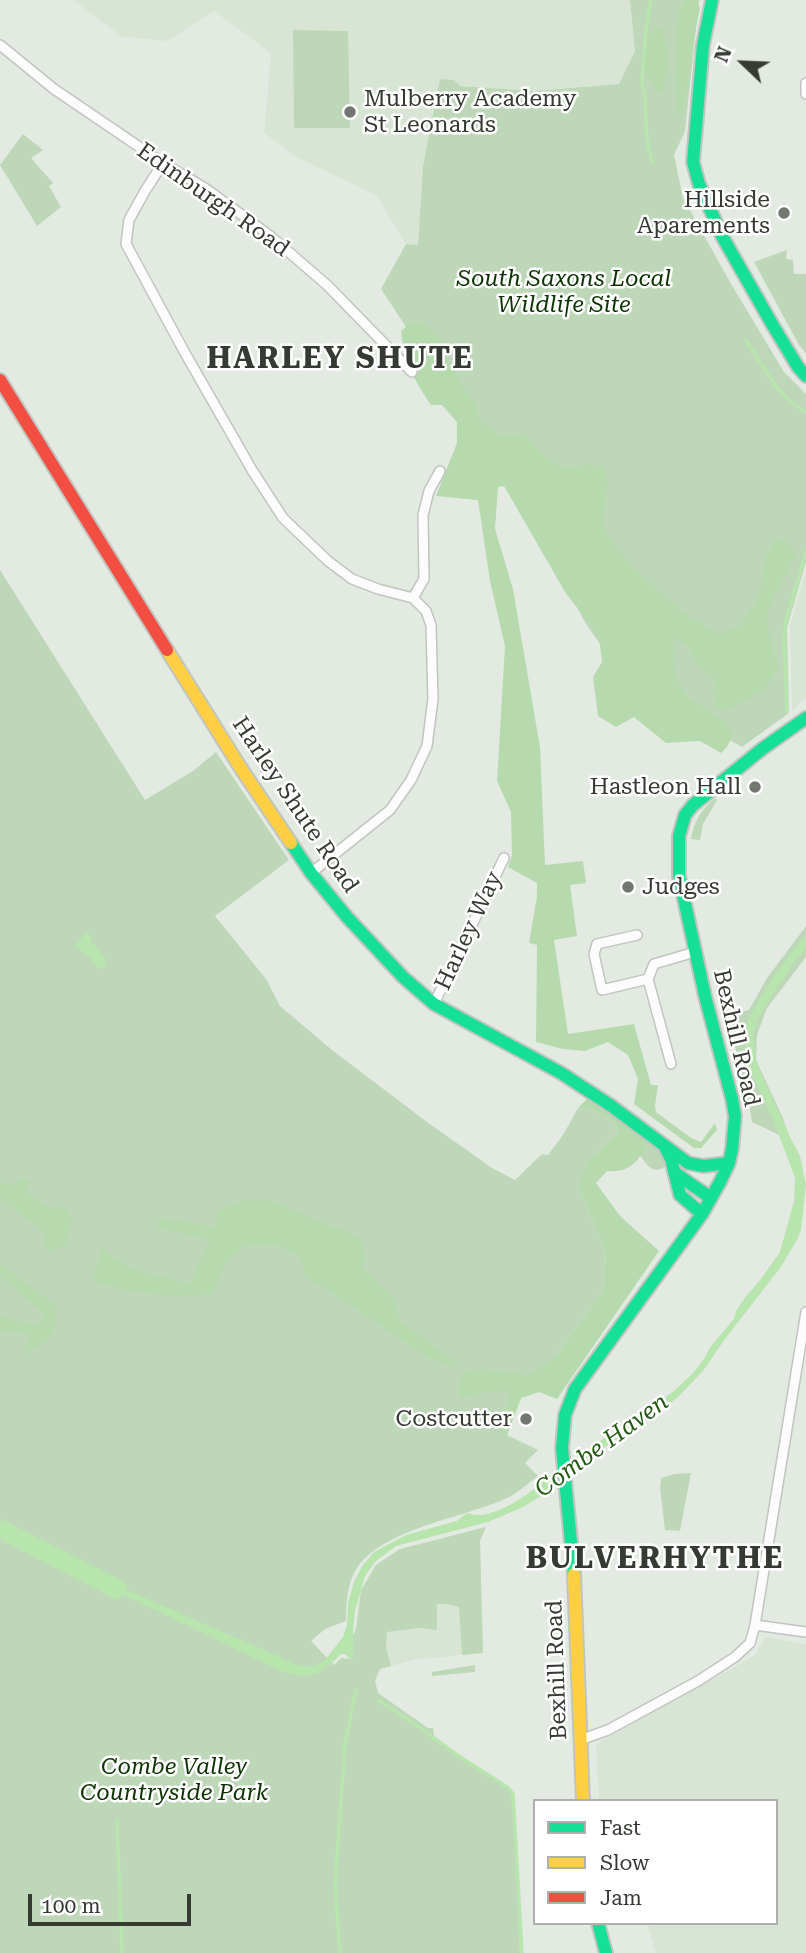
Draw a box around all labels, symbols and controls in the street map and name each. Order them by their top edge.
north arrow [708,28,778,98]
text: N [710,43,737,66]
place label: Mulberry Academy St Leonards [364,85,576,139]
marker: Mulberry Academy St Leonards [342,104,358,120]
street label: Edinburgh Road [131,137,295,263]
place label: Hillside Aparements [637,186,770,240]
marker: Hillside Aparements [776,205,792,221]
park label: South Saxons Local Wildlife Site [457,265,671,319]
district label: HARLEY SHUTE [208,341,472,377]
street label: Harley Shute Road [226,712,364,898]
place label: Hastleon Hall [590,773,741,801]
marker: Hastleon Hall [747,779,763,795]
street label: Harley Way [430,867,508,995]
place label: Judges [642,873,720,901]
marker: Judges [620,879,636,895]
street label: Bexhill Road [707,967,765,1109]
water label: Combe Haven [530,1388,674,1504]
place label: Costcutter [396,1405,512,1433]
marker: Costcutter [518,1411,534,1427]
district label: BULVERHYTHE [527,1541,783,1577]
street label: Bexhill Road [541,1600,573,1740]
park label: Combe Valley Countryside Park [80,1753,268,1807]
legend [533,1799,778,1925]
text: Fast [600,1816,641,1840]
text: Slow [600,1851,649,1875]
scale bar [32,1880,194,1924]
text: Jam [600,1886,642,1910]
text: 100 m [41,1894,101,1918]

